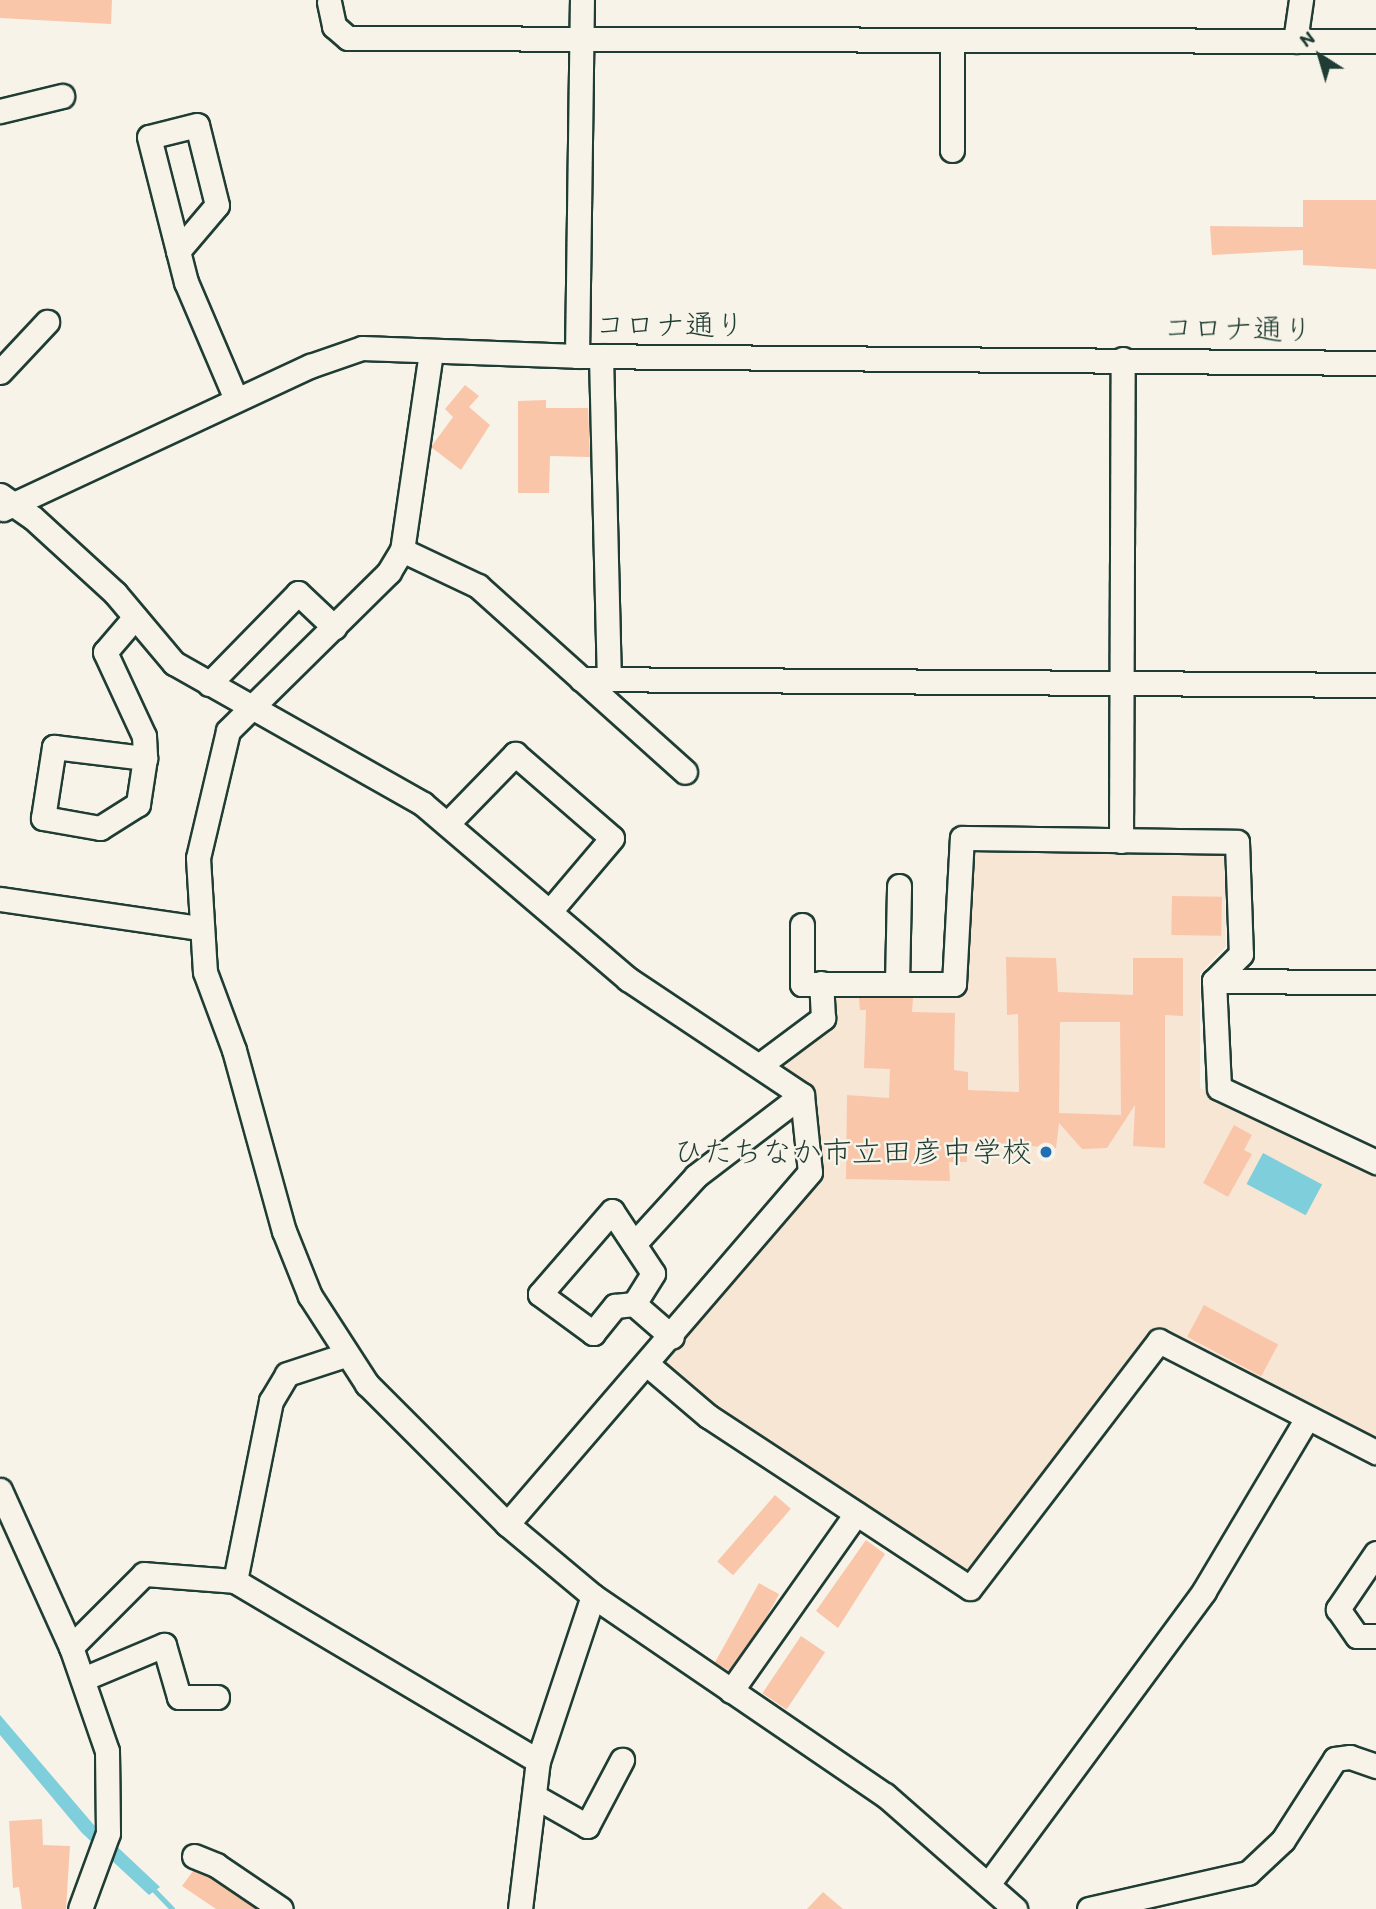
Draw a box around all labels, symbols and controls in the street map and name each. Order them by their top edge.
north arrow [1285,21,1355,91]
text: N [1295,26,1319,52]
street label: コロナ通り [595,307,745,343]
street label: コロナ通り [1163,310,1313,348]
place label: ひたちなか市立田彦中学校 [672,1134,1032,1170]
marker: ひたちなか市立田彦中学校 [1038,1144,1054,1160]

